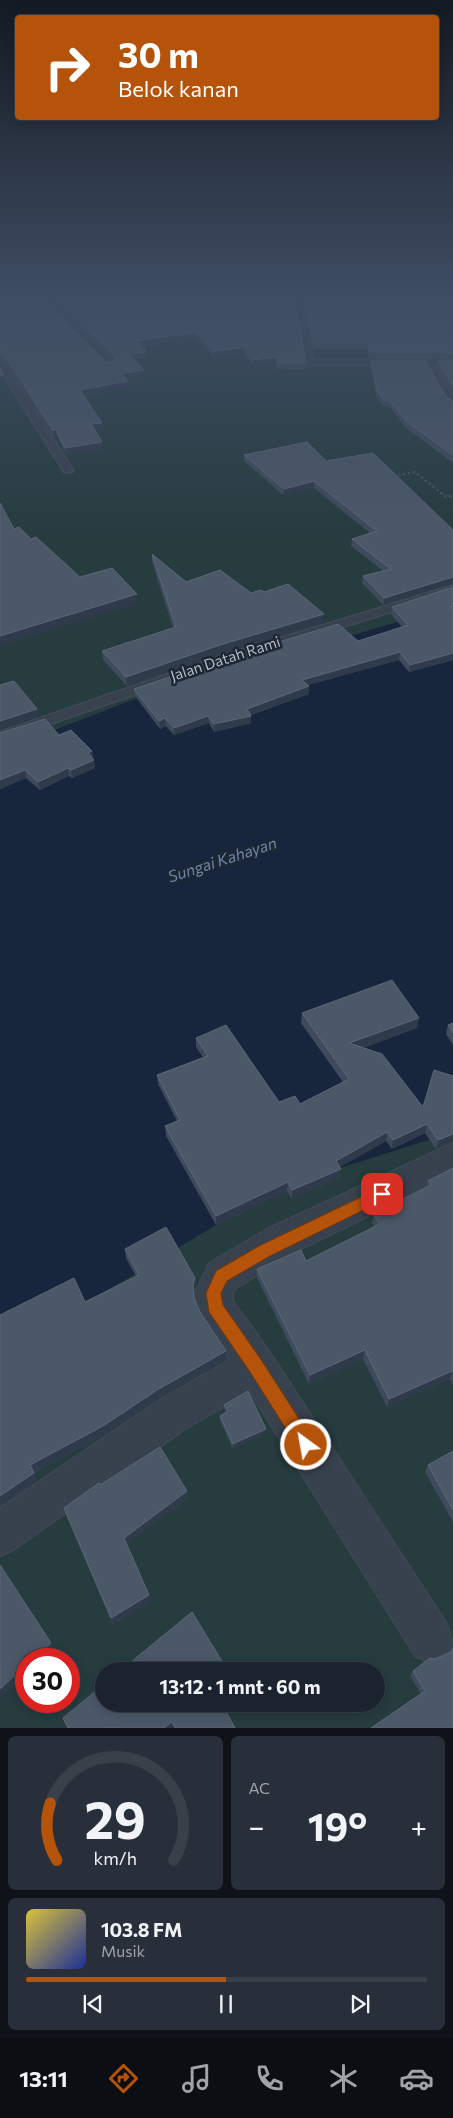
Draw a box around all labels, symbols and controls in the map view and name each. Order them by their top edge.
text: 30 m [118,32,199,75]
icon: right [35,35,100,100]
text: Belok kanan [118,75,239,102]
street label: Jalan Datah Rami [168,632,282,684]
water label: Sungai Kahayan [165,832,279,886]
pin [361,1173,403,1215]
icon: arrive [368,1180,396,1208]
position arrow [279,1418,331,1470]
speed limit sign: 30 [15,1648,80,1713]
text: 13:12 · 1 mnt · 60 m [159,1675,321,1698]
text: AC [249,1778,270,1797]
text: 29 [85,1786,146,1850]
text: 19° [308,1802,367,1849]
text: − [249,1809,264,1843]
text: + [411,1809,427,1843]
text: km/h [94,1847,137,1869]
text: 103.8 FM [101,1918,182,1941]
text: Musik [101,1941,145,1960]
icon: previous [79,1990,107,2018]
icon: pause [212,1990,240,2018]
icon: next [346,1990,374,2018]
icon: directions [106,2061,141,2096]
icon: music [179,2061,214,2096]
icon: phone [252,2061,287,2096]
icon: climate [326,2061,361,2096]
icon: car [399,2061,434,2096]
text: 13:11 [19,2065,68,2092]

